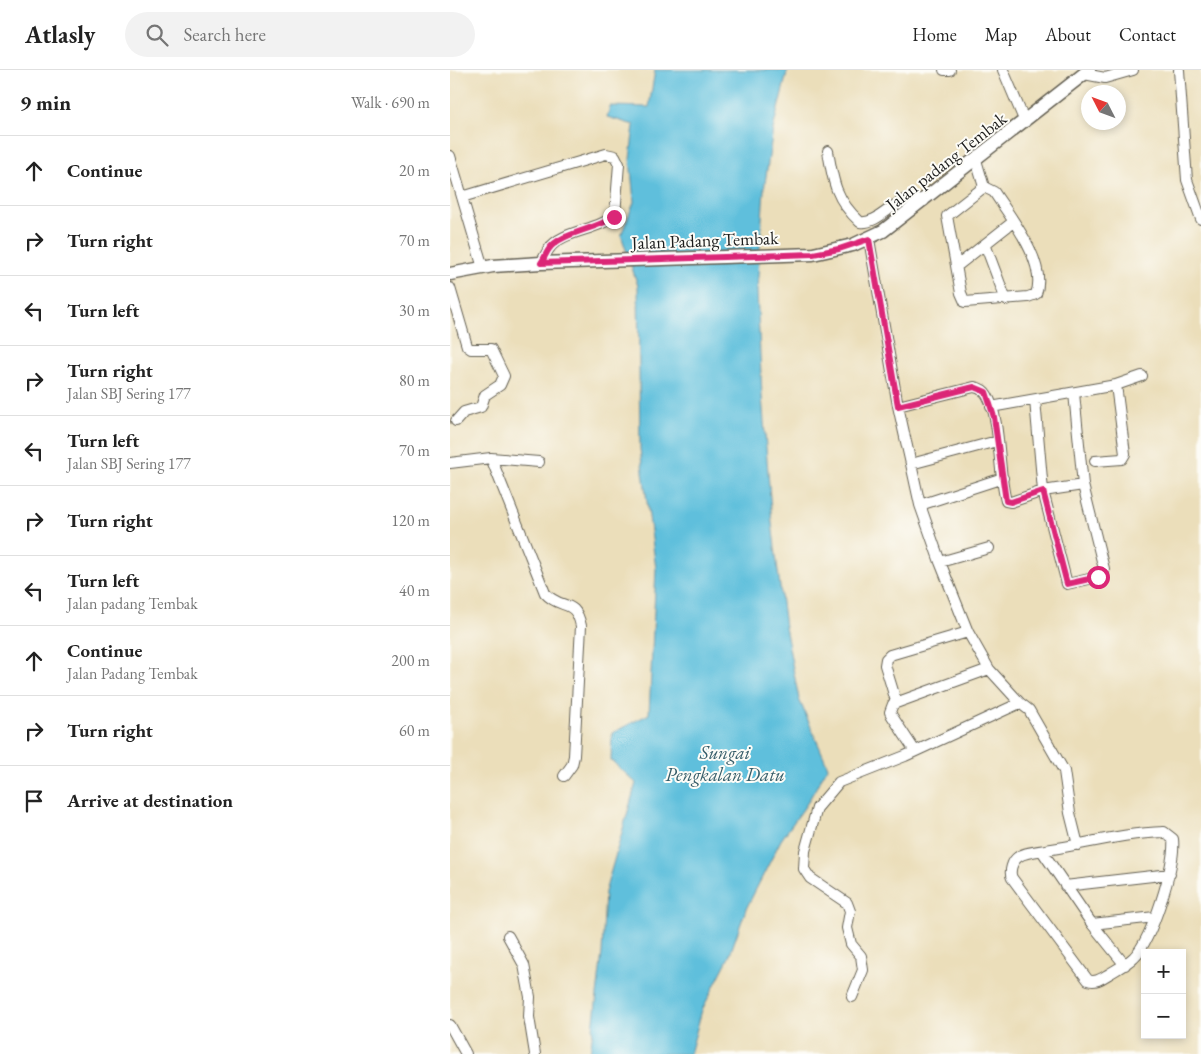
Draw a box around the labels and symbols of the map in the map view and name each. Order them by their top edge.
north arrow [1081,85,1126,130]
street label: Jalan padang Tembak [879,106,1011,217]
route end [603,206,626,229]
street label: Jalan Padang Tembak [629,226,779,254]
route start [1087,566,1110,589]
water label: Sungai Pengkalan Datu [665,740,785,787]

